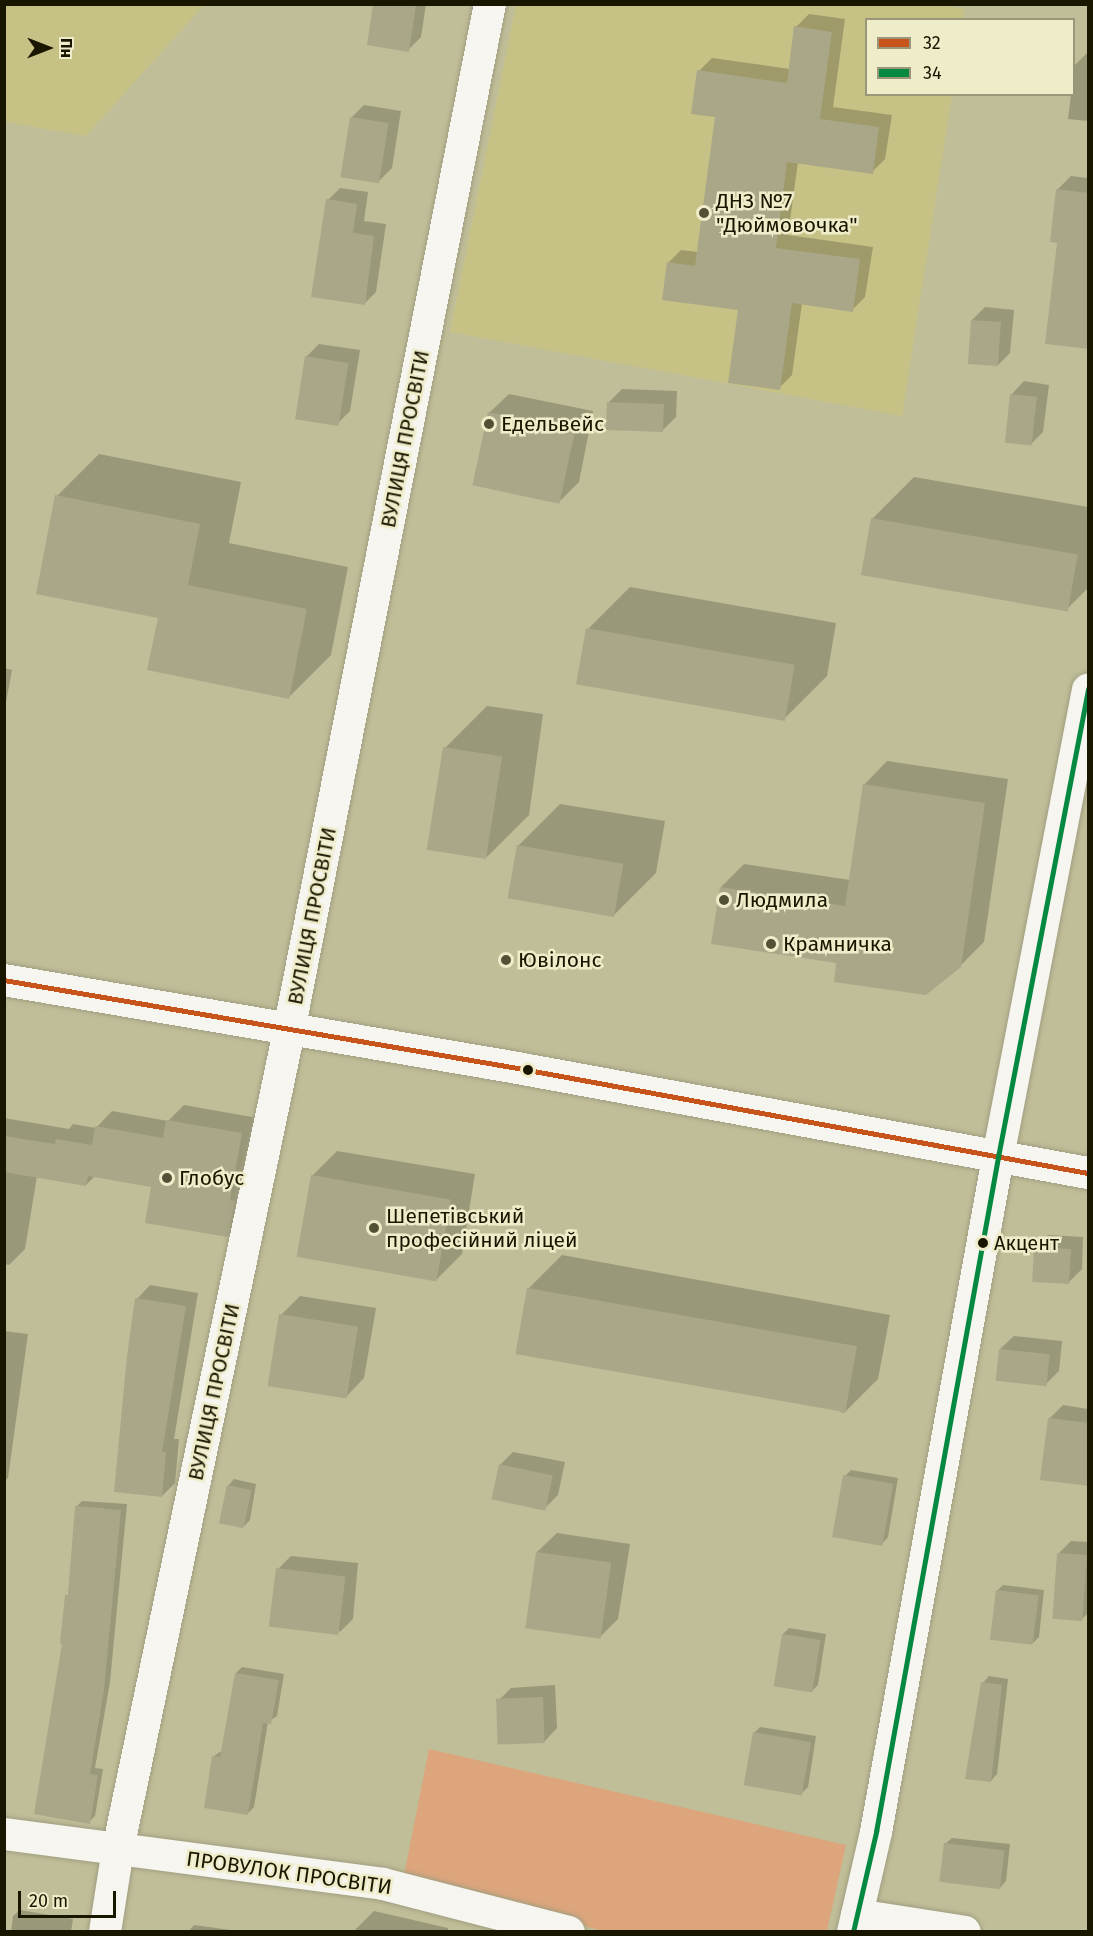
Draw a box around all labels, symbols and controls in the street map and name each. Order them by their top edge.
north arrow [18,18,78,78]
legend [865,18,1075,96]
text: 32 [923,32,941,54]
text: Пн [57,38,76,58]
text: 34 [923,62,941,84]
place label: ДНЗ №7 "Дюймовочка" [716,188,858,238]
marker: ДНЗ №7 "Дюймовочка" [697,206,711,220]
street label: ВУЛИЦЯ ПРОСВІТИ [375,348,435,530]
place label: Едельвейс [501,411,604,437]
marker: Едельвейс [482,417,496,431]
street label: ВУЛИЦЯ ПРОСВІТИ [282,825,342,1007]
place label: Людмила [736,887,828,913]
marker: Людмила [717,893,731,907]
place label: Крамничка [783,931,892,957]
marker: Крамничка [764,937,778,951]
place label: Ювілонс [518,947,601,973]
marker: Ювілонс [499,953,513,967]
unlabelled marker [522,1064,534,1076]
place label: Глобус [179,1165,244,1191]
marker: Глобус [160,1171,174,1185]
place label: Шепетівський професійний ліцей [386,1203,578,1253]
marker: Шепетівський професійний ліцей [367,1221,381,1235]
place label: Акцент [994,1231,1059,1255]
marker: Акцент [977,1237,989,1249]
street label: ВУЛИЦЯ ПРОСВІТИ [183,1301,245,1483]
street label: ПРОВУЛОК ПРОСВІТИ [185,1846,393,1900]
scale bar [21,1879,118,1917]
text: 20 m [29,1890,68,1912]

